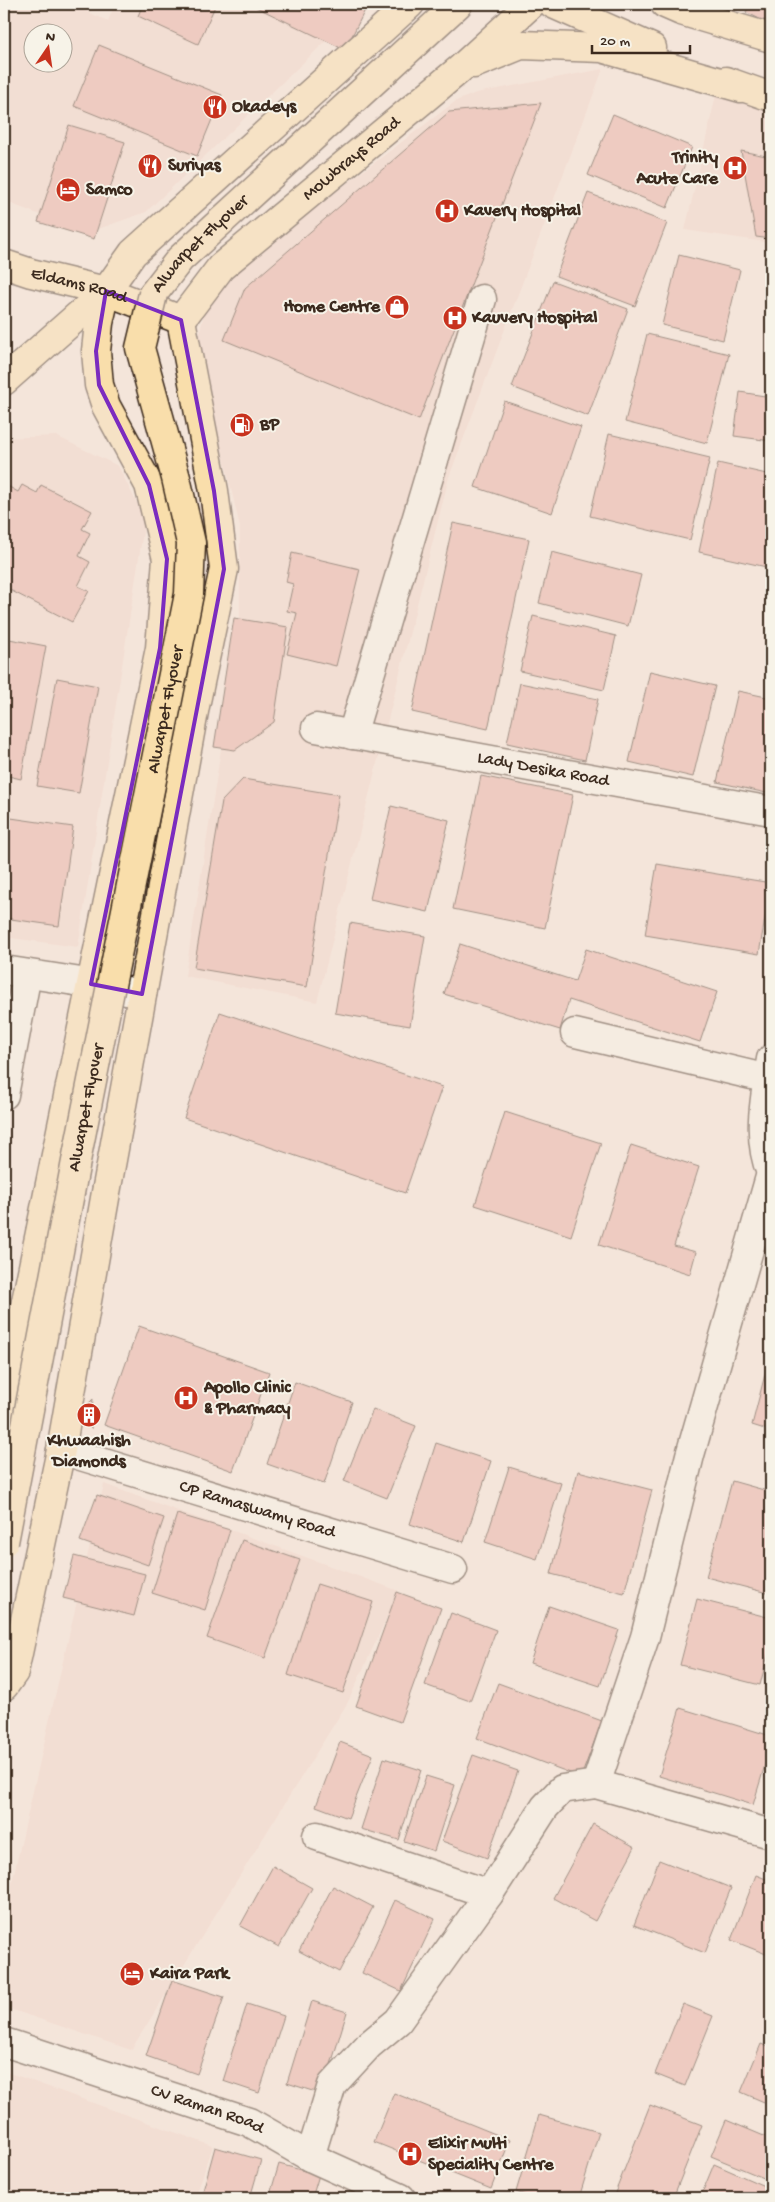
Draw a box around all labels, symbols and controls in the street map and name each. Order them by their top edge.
north arrow [22,22,72,72]
scale bar [592,22,690,54]
text: N [44,28,57,47]
text: 20 m [600,33,630,51]
restaurant icon: Okadeys [202,94,228,120]
place label: Okadeys [232,97,298,118]
street label: Mowbrays Road [298,111,406,205]
place label: Trinity Acute Care [636,148,719,190]
restaurant icon: Suriyas [137,153,163,179]
hospital icon: Trinity Acute Care [722,155,748,181]
place label: Suriyas [168,156,222,177]
hotel icon: Samco [55,177,81,203]
place label: Samco [86,180,133,201]
street label: Alwarpet Flyover [147,190,254,297]
hospital icon: Kavery Hospital [434,198,460,224]
place label: Kavery Hospital [463,201,581,222]
street label: Eldams Road [29,263,131,309]
shop icon: Home Centre [384,294,410,320]
place label: Home Centre [283,297,381,318]
hospital icon: Kauvery Hospital [442,305,468,331]
place label: Kauvery Hospital [471,308,597,329]
fuel station icon: BP [229,412,255,438]
place label: BP [259,415,280,436]
street label: Alwarpet Flyover [143,642,189,775]
street label: Lady Desika Road [476,747,612,792]
street label: Alwarpet Flyover [64,1041,110,1173]
place label: Apollo Clinic & Pharmacy [203,1378,291,1420]
hospital icon: Apollo Clinic & Pharmacy [173,1385,199,1411]
building icon: Khwaahish Diamonds [76,1402,102,1428]
place label: Khwaahish Diamonds [46,1431,131,1473]
street label: CP Ramaswamy Road [177,1476,339,1544]
hotel icon: Kaira Park [119,1961,145,1987]
place label: Kaira Park [149,1964,231,1985]
street label: CV Raman Road [148,2080,269,2140]
place label: Elixir Multi Speciality Centre [428,2134,554,2176]
hospital icon: Elixir Multi Speciality Centre [397,2141,423,2167]

